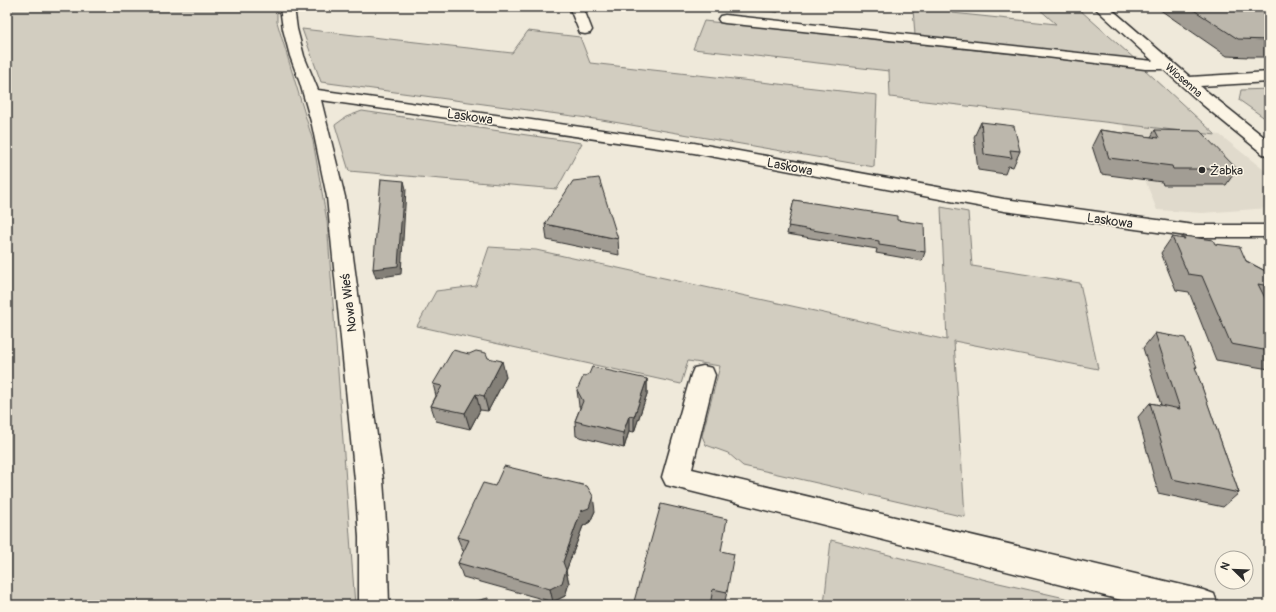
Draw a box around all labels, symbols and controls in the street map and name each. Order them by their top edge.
street label: Wiosenna [1162,61,1205,100]
street label: Laskowa [446,106,494,128]
street label: Laskowa [766,155,814,179]
place label: Żabka [1210,163,1243,179]
marker: Żabka [1197,165,1207,175]
street label: Laskowa [1086,210,1134,232]
street label: Nowa Wieś [337,272,361,333]
north arrow [1214,550,1254,590]
text: N [1218,560,1233,572]

